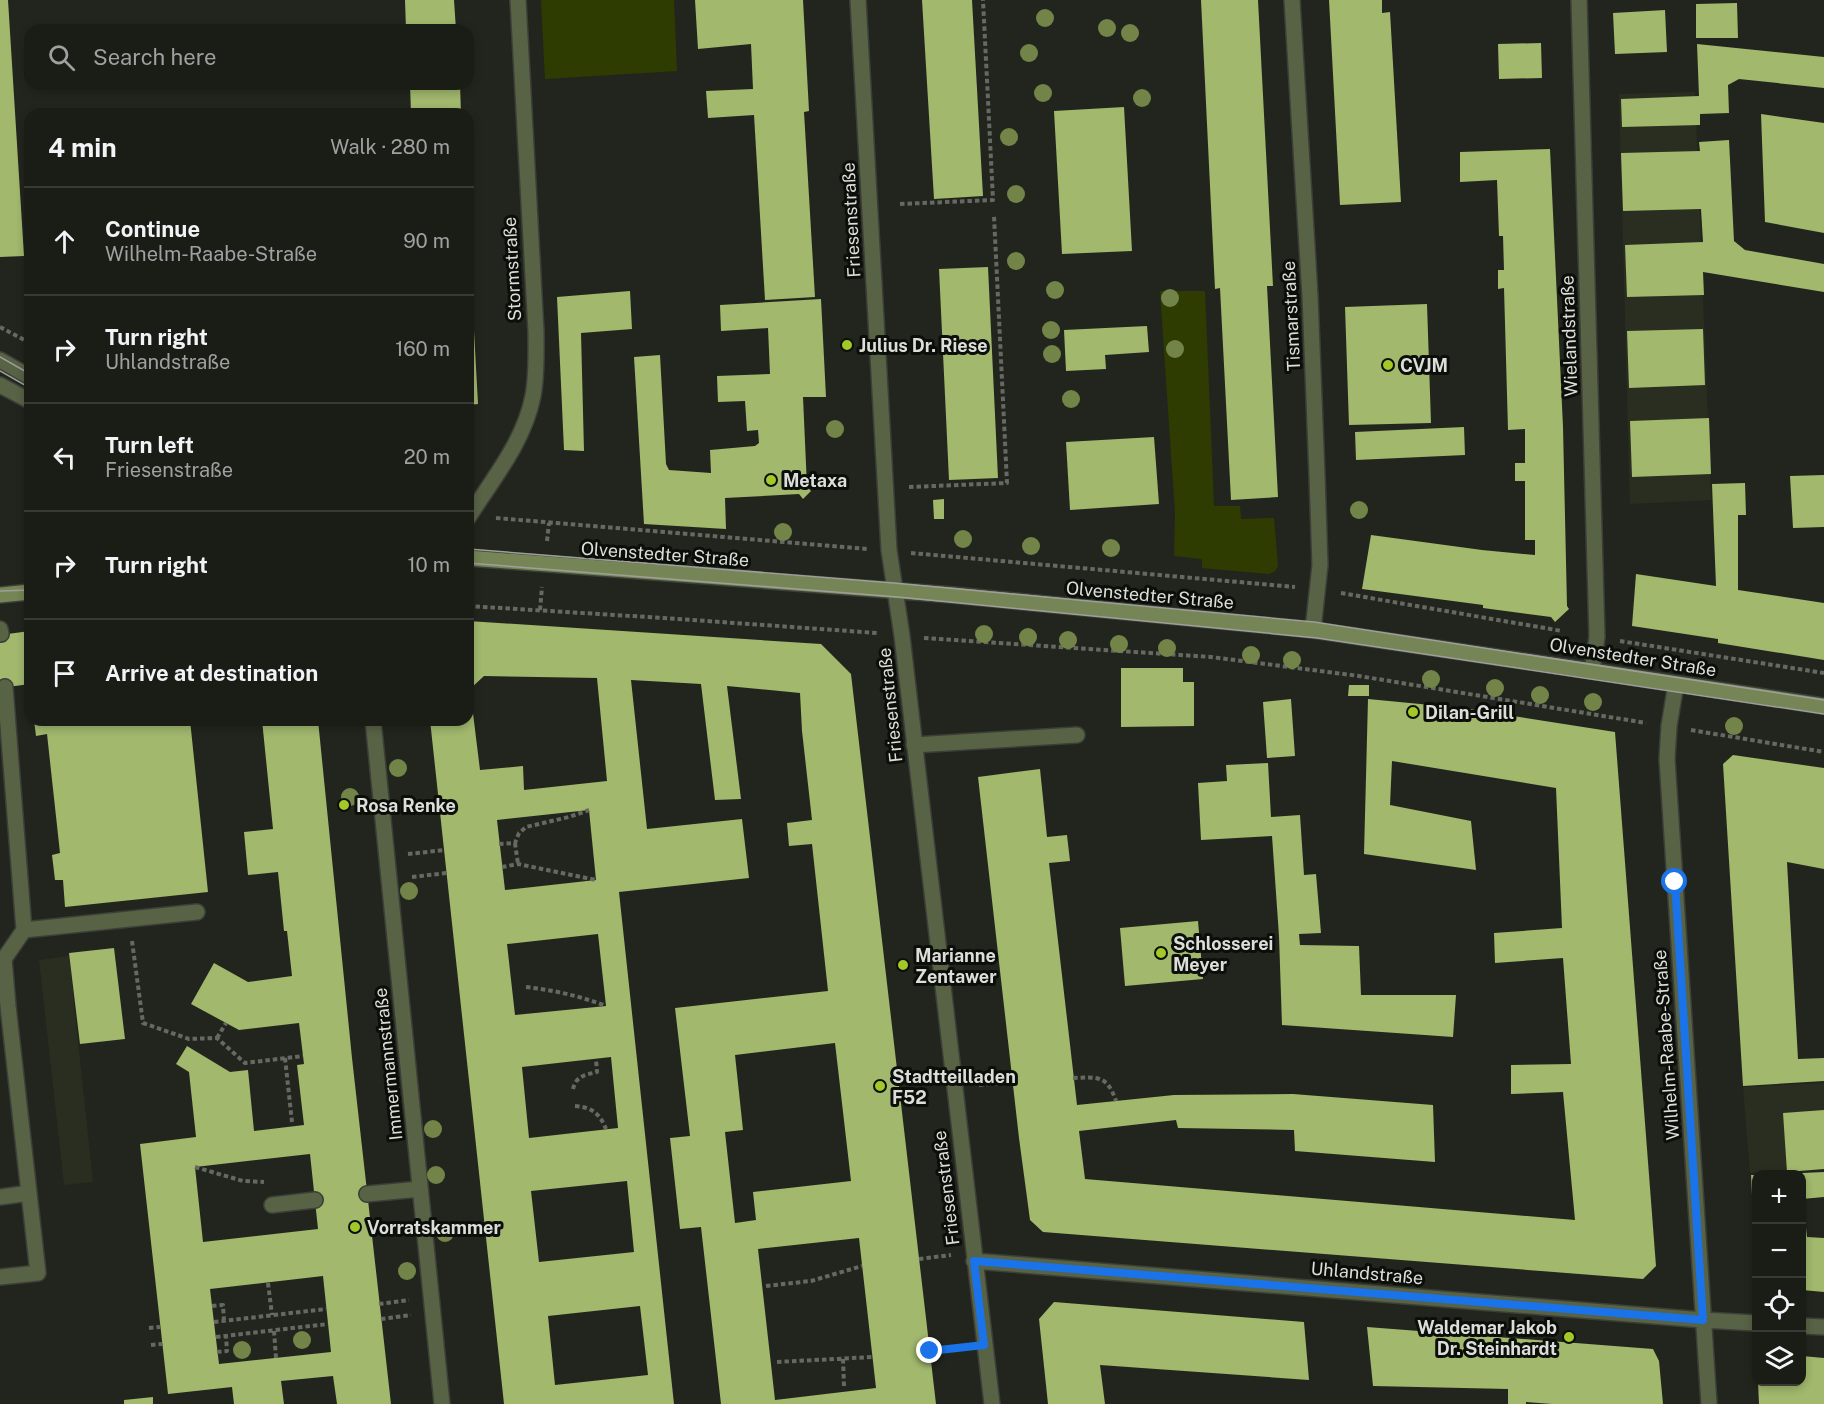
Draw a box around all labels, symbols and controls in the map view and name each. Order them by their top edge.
search box [24,24,474,90]
icon: search [45,41,78,74]
text: Search here [93,44,217,70]
text: 4 min [48,132,117,163]
text: Walk · 280 m [330,135,450,159]
street label: Friesenstraße [837,162,865,278]
text: Continue [105,216,200,242]
street label: Stormstraße [499,216,525,322]
icon: ahead [48,225,81,258]
text: 90 m [403,229,450,253]
text: Wilhelm-Raabe-Straße [105,242,317,266]
street label: Tismarstraße [1278,260,1304,372]
street label: Wielandstraße [1556,275,1582,397]
text: Turn right [105,324,208,350]
icon: right [48,333,81,366]
place label: Julius Dr. Riese [859,335,988,356]
text: 160 m [395,337,450,361]
marker: Julius Dr. Riese [840,338,854,352]
text: Uhlandstraße [105,350,230,374]
place label: CVJM [1400,355,1448,376]
marker: CVJM [1381,358,1395,372]
text: Turn left [105,432,194,458]
icon: left [48,441,81,474]
text: 20 m [404,445,450,469]
text: Friesenstraße [105,458,233,482]
place label: Metaxa [783,470,847,491]
marker: Metaxa [764,473,778,487]
street label: Olvenstedter Straße [580,538,750,570]
icon: right [48,549,81,582]
text: Turn right [105,552,208,578]
text: 10 m [407,553,450,577]
street label: Olvenstedter Straße [1065,577,1235,613]
street label: Olvenstedter Straße [1548,633,1718,681]
street label: Friesenstraße [874,647,906,763]
icon: arrive [48,657,81,690]
text: Arrive at destination [105,660,318,686]
place label: Dilan-Grill [1425,702,1514,723]
marker: Dilan-Grill [1406,705,1420,719]
place label: Rosa Renke [356,795,456,816]
marker: Rosa Renke [337,798,351,812]
route start [1661,868,1687,894]
place label: Schlosserei Meyer [1173,933,1273,975]
place label: Marianne Zentawer [915,945,997,987]
marker: Schlosserei Meyer [1154,946,1168,960]
street label: Wilhelm-Raabe-Straße [1649,949,1683,1141]
marker: Marianne Zentawer [896,958,910,972]
street label: Immermannstraße [370,987,406,1141]
place label: Stadtteilladen F52 [892,1066,1016,1108]
marker: Stadtteilladen F52 [873,1079,887,1093]
street label: Friesenstraße [929,1129,963,1247]
map controls [1752,1170,1806,1386]
button: + [1752,1170,1806,1224]
place label: Vorratskammer [367,1217,501,1238]
marker: Vorratskammer [348,1220,362,1234]
button: − [1752,1224,1806,1278]
street label: Uhlandstraße [1310,1258,1424,1288]
button: locate [1752,1278,1806,1332]
place label: Waldemar Jakob Dr. Steinhardt [1417,1317,1557,1359]
marker: Waldemar Jakob Dr. Steinhardt [1562,1330,1576,1344]
button: layers [1752,1332,1806,1386]
route end [916,1337,942,1363]

